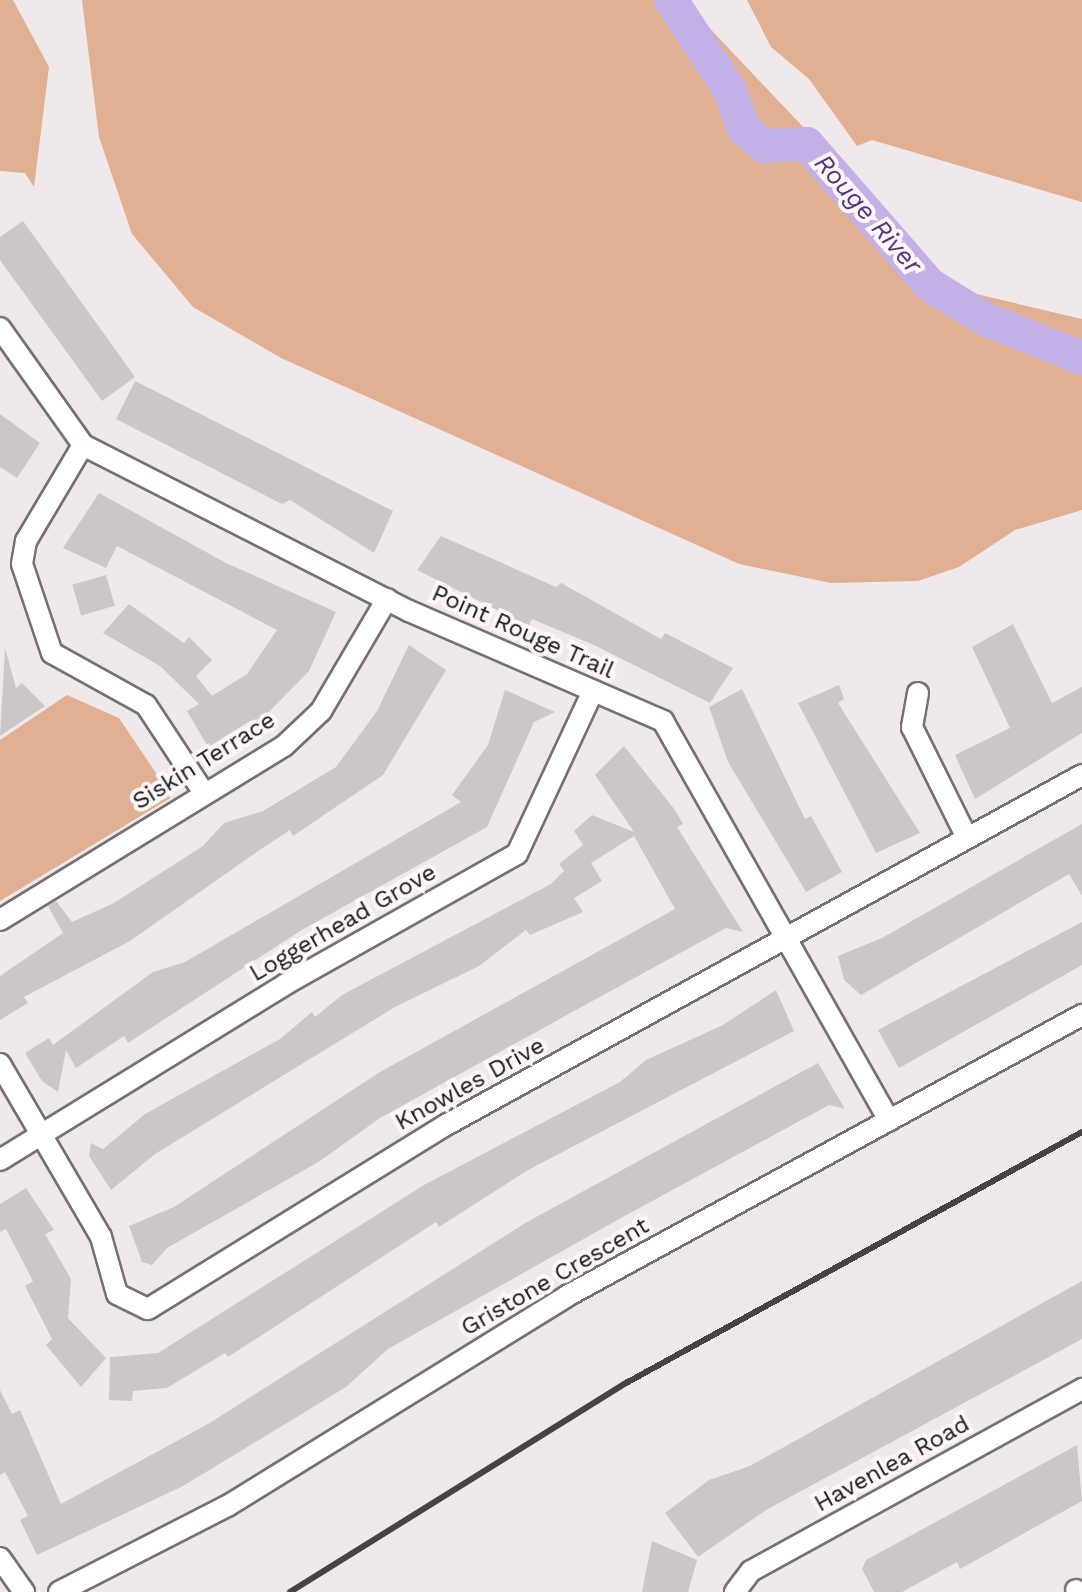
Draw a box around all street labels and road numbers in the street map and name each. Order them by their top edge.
street label: Point Rouge Trail [427,579,619,685]
street label: Siskin Terrace [127,706,281,816]
street label: Loggerhead Grove [245,858,441,988]
street label: Knowles Drive [390,1031,550,1137]
street label: Gristone Crescent [456,1212,654,1342]
street label: Havenlea Road [809,1409,975,1519]

